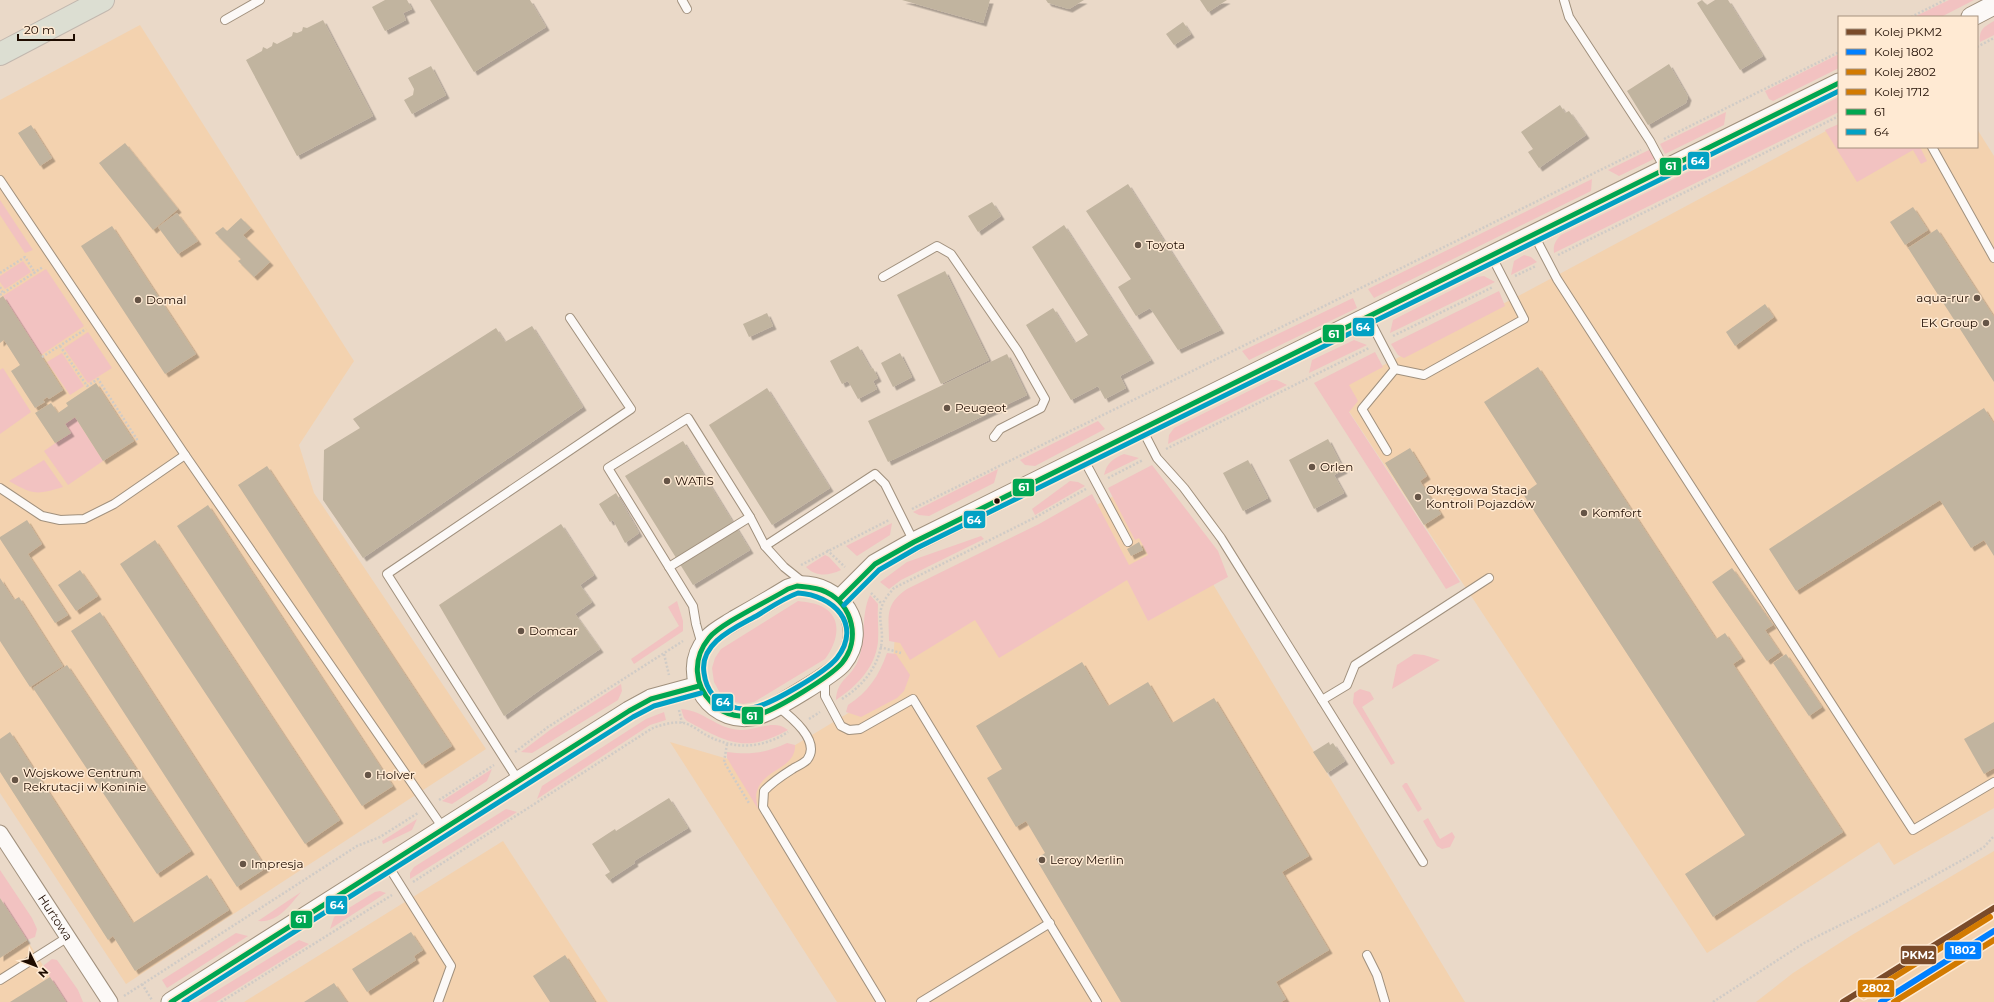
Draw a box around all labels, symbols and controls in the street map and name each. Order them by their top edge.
scale bar [18,16,74,42]
legend [1838,16,1978,148]
text: 20 m [24,22,55,37]
text: Kolej PKM2 [1874,24,1942,39]
text: Kolej 1802 [1874,44,1934,59]
text: Kolej 2802 [1874,64,1936,79]
text: Kolej 1712 [1874,84,1929,99]
text: 61 [1874,104,1886,119]
text: 64 [1874,124,1889,139]
line badge: 64 [1687,151,1710,170]
text: 64 [1691,154,1706,168]
line badge: 61 [1659,157,1682,176]
text: 61 [1665,159,1677,173]
place label: Toyota [1146,237,1185,252]
marker: Toyota [1133,240,1143,250]
place label: aqua-rur [1916,290,1969,305]
place label: Domal [146,292,186,307]
marker: aqua-rur [1972,293,1982,303]
marker: Domal [133,295,143,305]
place label: EK Group [1921,315,1978,330]
line badge: 64 [1352,317,1375,337]
marker: EK Group [1981,318,1991,328]
text: 64 [1356,320,1371,334]
line badge: 61 [1322,324,1345,343]
text: 61 [1328,327,1340,341]
place label: Peugeot [955,400,1007,415]
marker: Peugeot [942,403,952,413]
place label: Orlen [1320,459,1353,474]
marker: Orlen [1307,462,1317,472]
place label: WATIS [675,473,714,488]
marker: WATIS [662,476,672,486]
line badge: 61 [1012,478,1035,497]
text: 61 [1018,480,1030,494]
place label: Okręgowa Stacja Kontroli Pojazdów [1426,482,1535,511]
marker: Okręgowa Stacja Kontroli Pojazdów [1413,492,1423,502]
unlabelled marker [992,496,1002,506]
place label: Komfort [1592,505,1642,520]
marker: Komfort [1579,508,1589,518]
line badge: 64 [963,510,986,529]
text: 64 [967,513,982,527]
place label: Domcar [529,623,578,638]
marker: Domcar [516,626,526,636]
line badge: 64 [711,693,734,712]
text: 64 [716,695,731,709]
line badge: 61 [741,706,764,725]
text: 61 [746,709,758,723]
place label: Wojskowe Centrum Rekrutacji w Koninie [23,765,146,794]
place label: Holver [376,767,415,782]
marker: Holver [363,770,373,780]
marker: Wojskowe Centrum Rekrutacji w Koninie [10,775,20,785]
place label: Leroy Merlin [1050,852,1124,867]
marker: Leroy Merlin [1037,855,1047,865]
place label: Impresja [251,856,304,871]
marker: Impresja [238,859,248,869]
street label: Hurtowa [35,891,76,943]
line badge: 64 [325,895,348,915]
text: 64 [330,898,345,912]
line badge: 61 [290,910,313,929]
text: 61 [295,912,307,926]
line badge: 1802 [1944,941,1982,960]
text: 1802 [1950,943,1976,957]
line badge: PKM2 [1900,945,1937,965]
north arrow [16,946,56,986]
text: PKM2 [1901,948,1935,962]
text: N [35,965,51,981]
line badge: 2802 [1857,979,1895,998]
text: 2802 [1862,981,1890,995]

